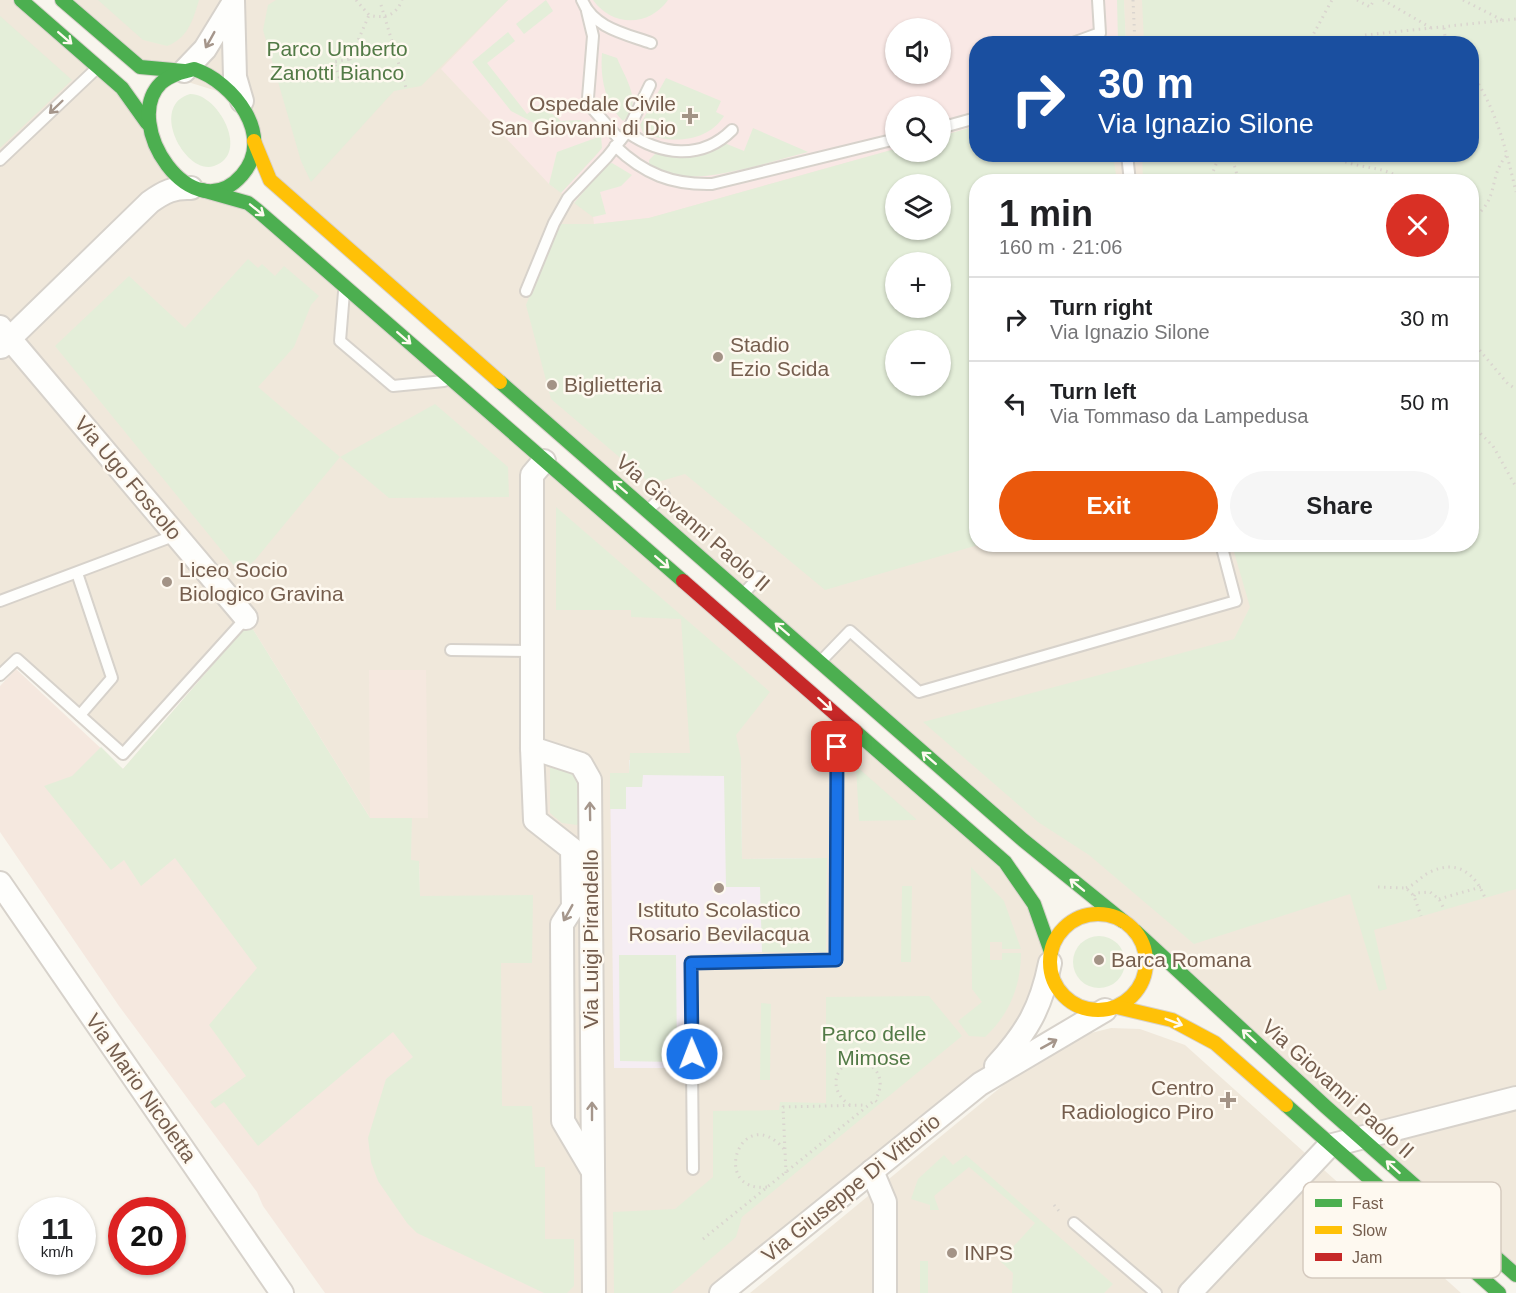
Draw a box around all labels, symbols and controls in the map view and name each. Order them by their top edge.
map controls [885,18,951,396]
button: sound [885,18,951,84]
one-way arrow [57,31,72,45]
one-way arrow [204,31,216,48]
park label: Parco Umberto Zanotti Bianco [266,37,408,84]
icon: right [999,60,1077,138]
text: 30 m [1098,60,1194,107]
place label: Ospedale Civile San Giovanni di Dio [490,92,676,139]
button: search [885,96,951,162]
one-way arrow [49,99,64,113]
marker: Ospedale Civile San Giovanni di Dio [681,107,699,125]
text: Via Ignazio Silone [1098,109,1314,139]
button: layers [885,174,951,240]
text: 1 min [999,193,1093,234]
button: close [1386,194,1449,257]
one-way arrow [249,203,265,216]
text: 160 m · 21:06 [999,236,1122,258]
button: + [885,252,951,318]
text: Turn right [1050,295,1152,320]
icon: right [999,303,1032,336]
text: 30 m [1400,306,1449,331]
text: Via Ignazio Silone [1050,321,1210,343]
button: − [885,330,951,396]
one-way arrow [396,331,411,345]
place label: Stadio Ezio Scida [730,333,830,380]
marker: Stadio Ezio Scida [711,350,725,364]
place label: Biglietteria [564,373,662,396]
marker: Biglietteria [545,378,559,392]
text: Turn left [1050,379,1136,404]
icon: left [999,387,1032,420]
text: 50 m [1400,390,1449,415]
text: Via Tommaso da Lampedusa [1050,405,1308,427]
street label: Via Ugo Foscolo [70,411,187,544]
street label: Via Giovanni Paolo II [612,450,775,596]
button: Exit [999,471,1218,540]
button: Share [1230,471,1449,540]
one-way arrow [613,480,628,494]
one-way arrow [654,555,669,569]
place label: Liceo Socio Biologico Gravina [179,558,344,605]
marker: Liceo Socio Biologico Gravina [160,575,174,589]
one-way arrow [775,622,790,636]
one-way arrow [817,697,832,711]
pin [811,721,862,772]
icon: arrive [820,730,853,763]
one-way arrow [922,751,937,765]
one-way arrow [584,802,596,822]
street label: Via Luigi Pirandello [579,849,602,1029]
one-way arrow [1069,878,1085,891]
marker: Istituto Scolastico Rosario Bevilacqua [712,881,726,895]
place label: Istituto Scolastico Rosario Bevilacqua [629,898,810,945]
one-way arrow [562,904,574,921]
place label: Barca Romana [1111,948,1251,971]
marker: Barca Romana [1092,953,1106,967]
street label: Via Mario Nicoletta [82,1009,201,1167]
street label: Via Giovanni Paolo II [1258,1015,1419,1163]
one-way arrow [1164,1017,1182,1028]
position arrow [660,1022,724,1086]
park label: Parco delle Mimose [821,1022,927,1069]
one-way arrow [1242,1029,1257,1043]
one-way arrow [1040,1037,1057,1049]
place label: Centro Radiologico Piro [1061,1076,1214,1123]
marker: Centro Radiologico Piro [1219,1091,1237,1109]
one-way arrow [586,1102,598,1122]
street label: Via Giuseppe Di Vittorio [757,1109,944,1266]
one-way arrow [1386,1160,1401,1174]
legend [1303,1182,1501,1278]
text: Fast [1352,1195,1384,1212]
speed limit sign: 20 [108,1197,186,1275]
text: 11 [41,1212,73,1245]
text: Slow [1352,1222,1387,1239]
place label: INPS [964,1241,1013,1264]
text: km/h [41,1243,73,1260]
marker: INPS [945,1246,959,1260]
text: Jam [1352,1249,1382,1266]

